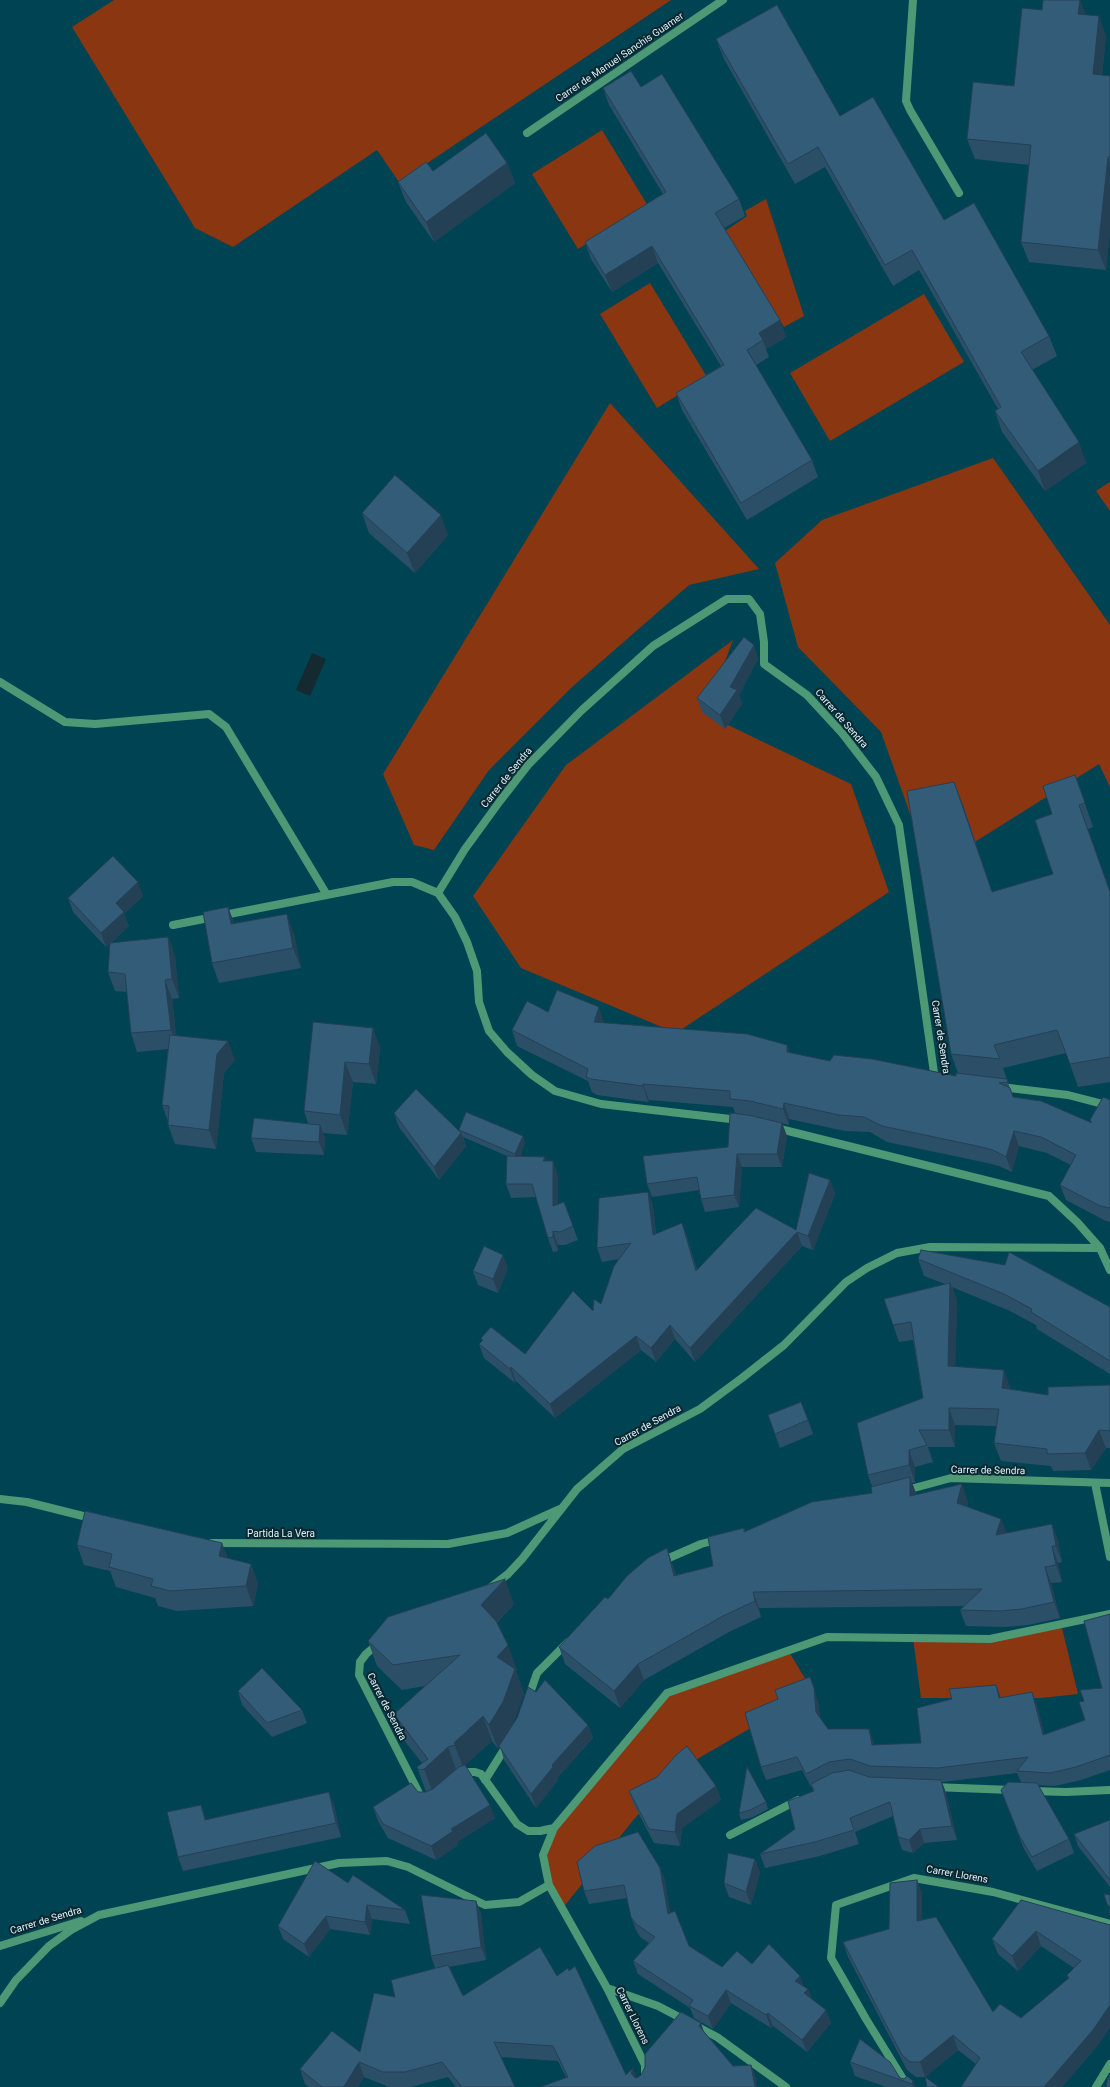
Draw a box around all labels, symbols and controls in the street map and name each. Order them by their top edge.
street label: Carrer de Manuel Sanchis Guamer [554,11,686,105]
street label: Carrer de Sendra [812,687,870,751]
street label: Carrer de Sendra [479,745,535,811]
street label: Carrer de Sendra [928,999,952,1075]
street label: Carrer de Sendra [613,1403,683,1449]
street label: Carrer de Sendra [951,1464,1025,1478]
street label: Partida La Vera [247,1528,315,1540]
street label: Carrer de Sendra [364,1671,408,1743]
street label: Carrer Llorens [925,1864,989,1886]
street label: Carrer de Sendra [9,1904,83,1938]
street label: Carrer Llorens [613,1985,651,2047]

